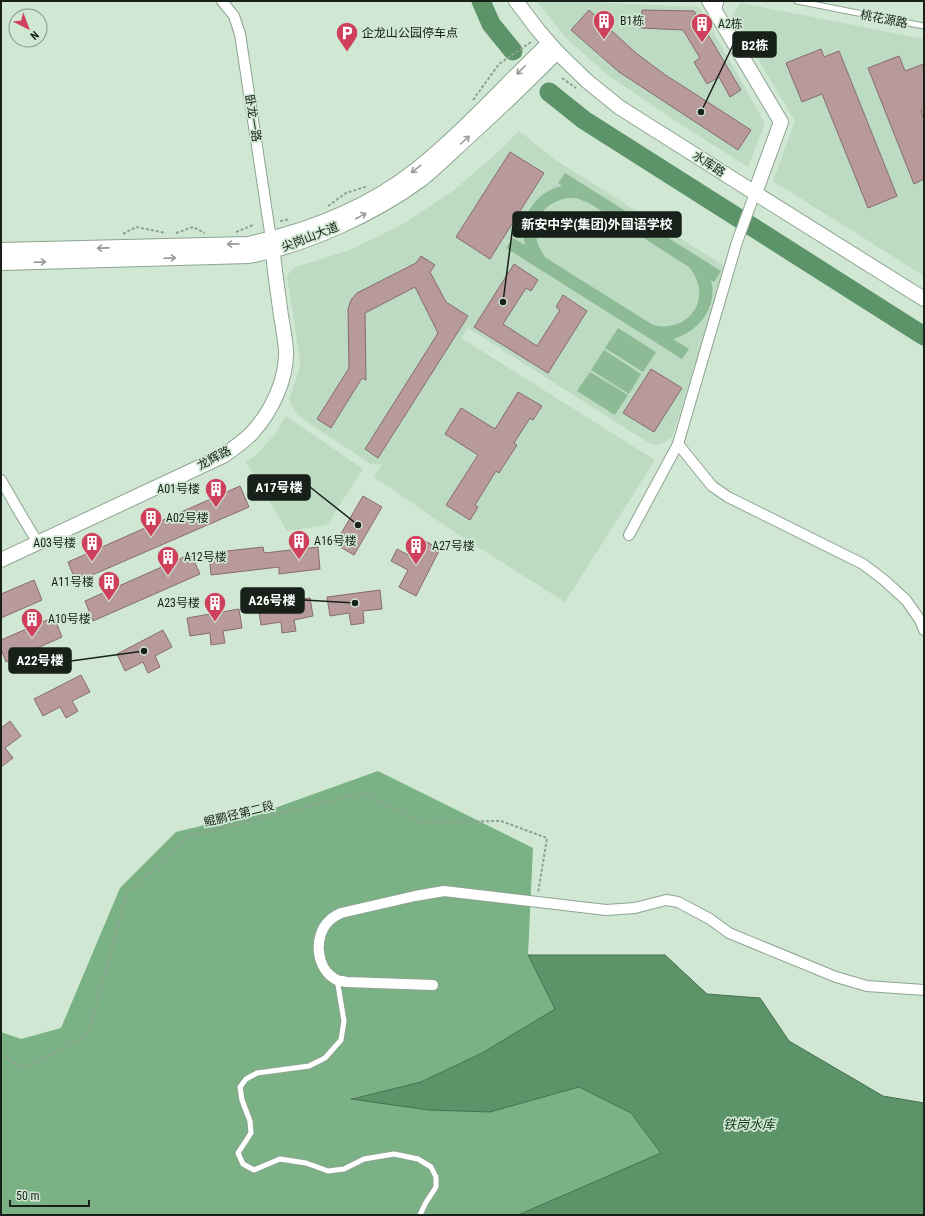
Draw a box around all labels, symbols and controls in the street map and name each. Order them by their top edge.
north arrow [8,8,48,48]
building icon: B1栋 [591,8,617,41]
street label: 桃花源路 [859,8,909,30]
building icon: A2栋 [689,11,715,44]
place label: B1栋 [620,14,644,28]
place label: A2栋 [718,17,743,31]
parking icon: 企龙山公园停车点 [334,20,360,53]
place label: 企龙山公园停车点 [362,26,458,40]
text: N [27,28,41,42]
callout: B2栋 [733,32,776,57]
text: B2栋 [742,38,768,53]
one-way arrow [516,65,526,75]
street label: 卧龙一路 [242,93,264,143]
one-way arrow [460,136,470,145]
street label: 水库路 [690,148,728,180]
one-way arrow [411,165,422,173]
one-way arrow [354,212,366,219]
callout: 新安中学(集团)外国语学校 [513,212,681,237]
text: 新安中学(集团)外国语学校 [521,217,673,232]
street label: 尖岗山大道 [279,220,341,254]
one-way arrow [227,241,240,248]
one-way arrow [97,244,110,252]
one-way arrow [163,255,176,262]
one-way arrow [33,258,46,266]
street label: 龙辉路 [195,443,233,473]
callout: A17号楼 [248,475,310,500]
building icon: A01号楼 [203,476,229,509]
text: A17号楼 [256,480,302,495]
place label: A01号楼 [157,482,200,496]
building icon: A02号楼 [138,505,164,538]
place label: A02号楼 [166,511,209,525]
building icon: A16号楼 [286,528,312,561]
building icon: A03号楼 [79,530,105,563]
building icon: A27号楼 [403,533,429,566]
place label: A16号楼 [314,534,357,548]
place label: A03号楼 [33,536,76,550]
place label: A27号楼 [432,539,475,553]
building icon: A12号楼 [155,544,181,577]
place label: A12号楼 [184,550,227,564]
building icon: A11号楼 [96,569,122,602]
place label: A11号楼 [51,575,94,589]
callout: A26号楼 [241,588,304,613]
building icon: A23号楼 [202,590,228,623]
text: A26号楼 [249,593,295,608]
place label: A23号楼 [157,596,200,610]
building icon: A10号楼 [19,606,45,639]
place label: A10号楼 [48,612,91,626]
callout: A22号楼 [9,648,71,673]
text: A22号楼 [17,653,63,668]
street label: 鲲鹏径第二段 [202,798,276,830]
water label: 铁岗水库 [723,1117,777,1132]
scale bar [10,1182,89,1208]
text: 50 m [16,1189,40,1203]

